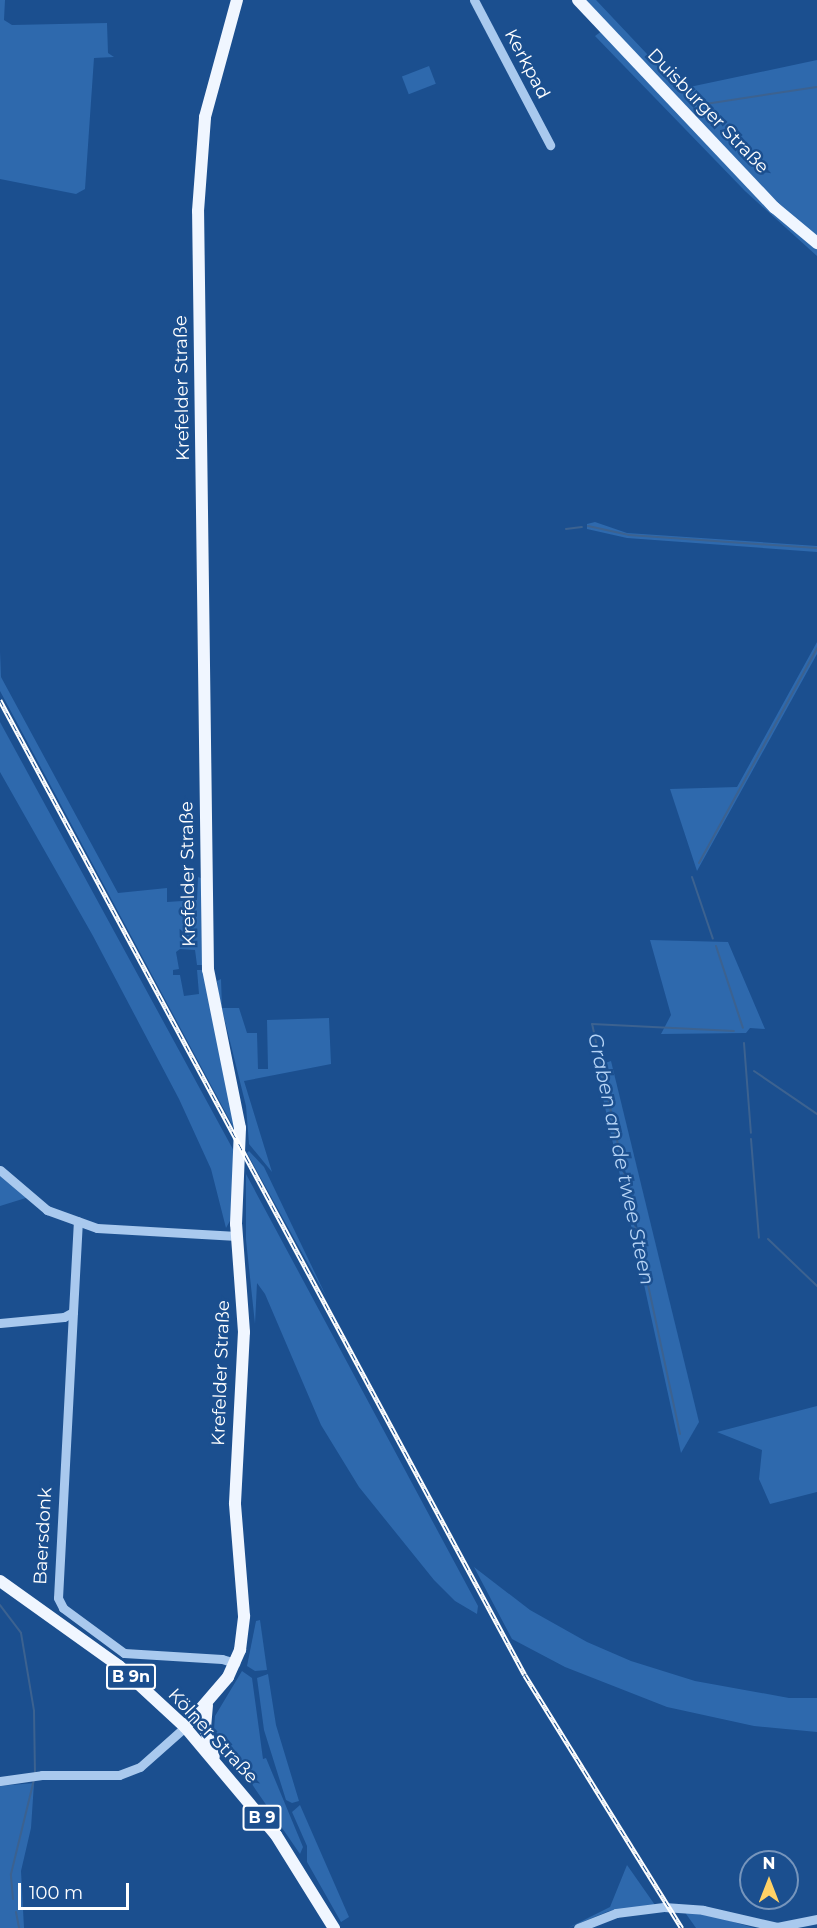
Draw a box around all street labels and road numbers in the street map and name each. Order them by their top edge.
street label: Kerkpad [500,25,554,103]
street label: Duisburger Straße [643,44,773,178]
street label: Krefelder Straße [170,315,194,461]
street label: Krefelder Straße [176,801,200,947]
street label: Krefelder Straße [208,1300,234,1446]
street label: Baersdonk [30,1487,56,1585]
road number: B 9n [106,1664,156,1690]
street label: Kölner Straße [164,1684,262,1788]
road number: B 9 [242,1805,282,1831]

